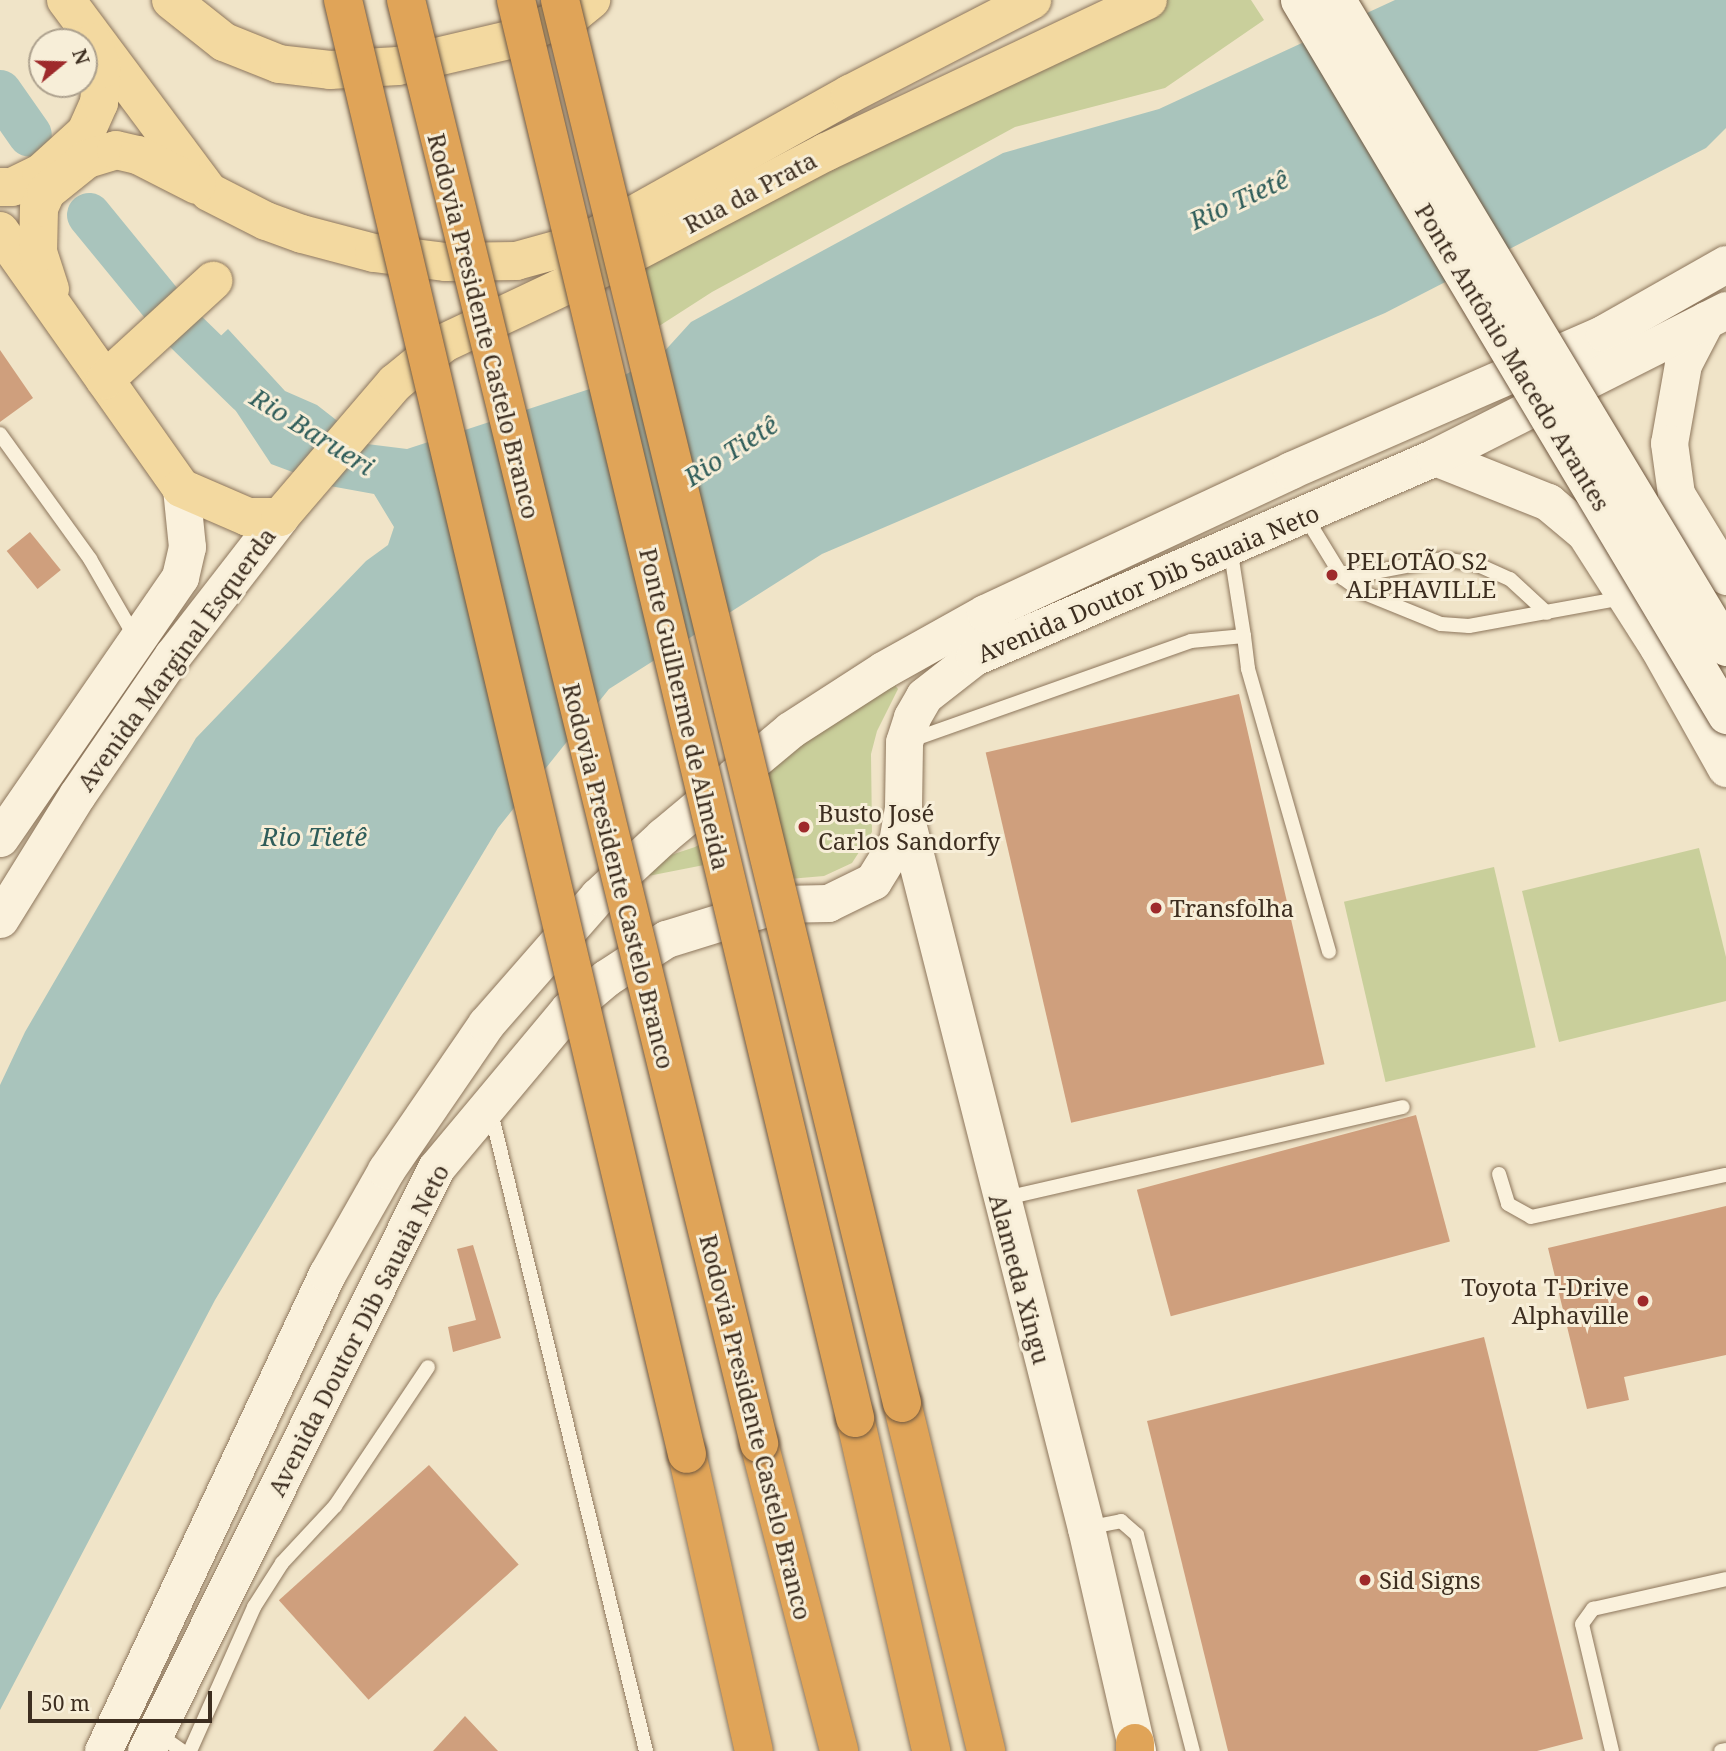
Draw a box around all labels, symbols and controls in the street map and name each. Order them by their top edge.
north arrow [28,28,98,98]
text: N [66,45,96,68]
street label: Rodovia Presidente Castelo Branco [422,130,546,522]
street label: Rua da Prata [679,145,821,239]
water label: Rio Tietê [1184,163,1294,237]
street label: Ponte Antônio Macedo Arantes [1410,198,1616,516]
water label: Rio Barueri [245,382,379,482]
water label: Rio Tietê [678,409,784,493]
street label: Avenida Doutor Dib Sauaia Neto [973,498,1323,668]
street label: Avenida Marginal Esquerda [71,522,281,796]
street label: Ponte Guilherme de Almeida [634,545,736,873]
place label: PELOTÃO S2 ALPHAVILLE [1346,547,1496,603]
marker: PELOTÃO S2 ALPHAVILLE [1324,567,1340,583]
street label: Rodovia Presidente Castelo Branco [557,680,681,1072]
place label: Busto José Carlos Sandorfy [818,799,1000,855]
marker: Busto José Carlos Sandorfy [796,819,812,835]
water label: Rio Tietê [261,821,367,853]
place label: Transfolha [1170,894,1294,922]
marker: Transfolha [1148,900,1164,916]
street label: Avenida Doutor Dib Sauaia Neto [262,1159,454,1501]
street label: Alameda Xingu [983,1191,1057,1367]
street label: Rodovia Presidente Castelo Branco [694,1231,818,1623]
place label: Toyota T-Drive Alphaville [1461,1273,1629,1329]
marker: Toyota T-Drive Alphaville [1635,1293,1651,1309]
place label: Sid Signs [1379,1566,1481,1594]
marker: Sid Signs [1357,1572,1373,1588]
scale bar [32,1678,215,1722]
text: 50 m [41,1689,90,1717]

